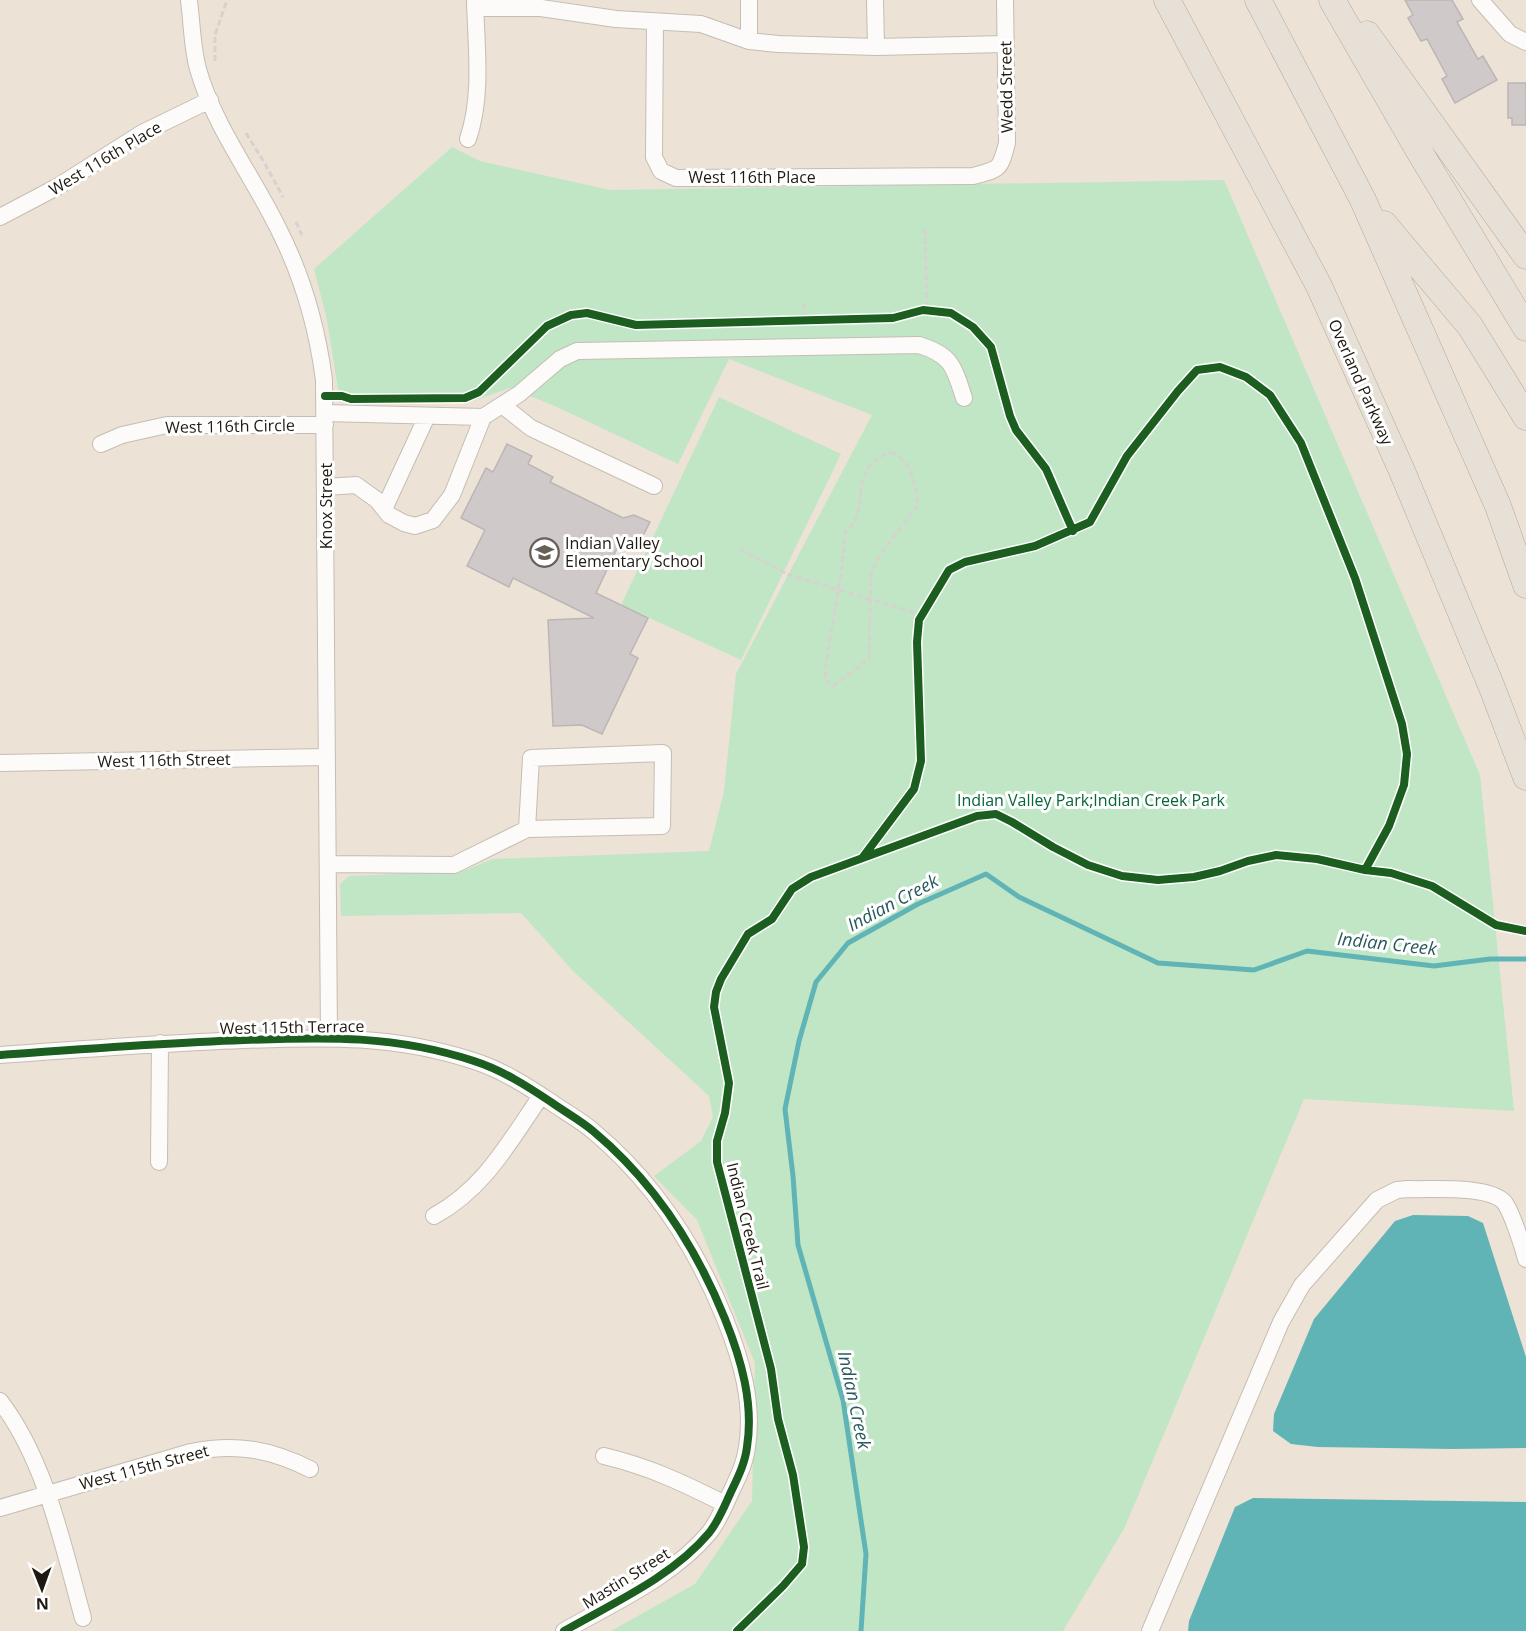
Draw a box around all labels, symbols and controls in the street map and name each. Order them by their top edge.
street label: Wedd Street [994,40,1018,133]
street label: West 116th Place [45,116,165,200]
street label: West 116th Place [688,166,816,188]
street label: Overland Parkway [1323,316,1399,449]
street label: West 116th Circle [165,414,295,438]
street label: Knox Street [315,462,337,549]
place label: Indian Valley Elementary School [565,532,703,572]
school or university icon: Indian Valley Elementary School [528,536,560,568]
street label: West 116th Street [97,748,231,772]
park label: Indian Valley Park;Indian Creek Park [957,789,1226,811]
water label: Indian Creek [843,868,943,936]
water label: Indian Creek [1336,926,1439,960]
street label: West 115th Terrace [219,1015,365,1039]
street label: Indian Creek Trail [722,1160,774,1292]
water label: Indian Creek [833,1348,877,1452]
street label: West 115th Street [77,1439,211,1495]
street label: Mastin Street [578,1542,674,1614]
north arrow [12,1559,72,1619]
text: N [36,1593,49,1615]

